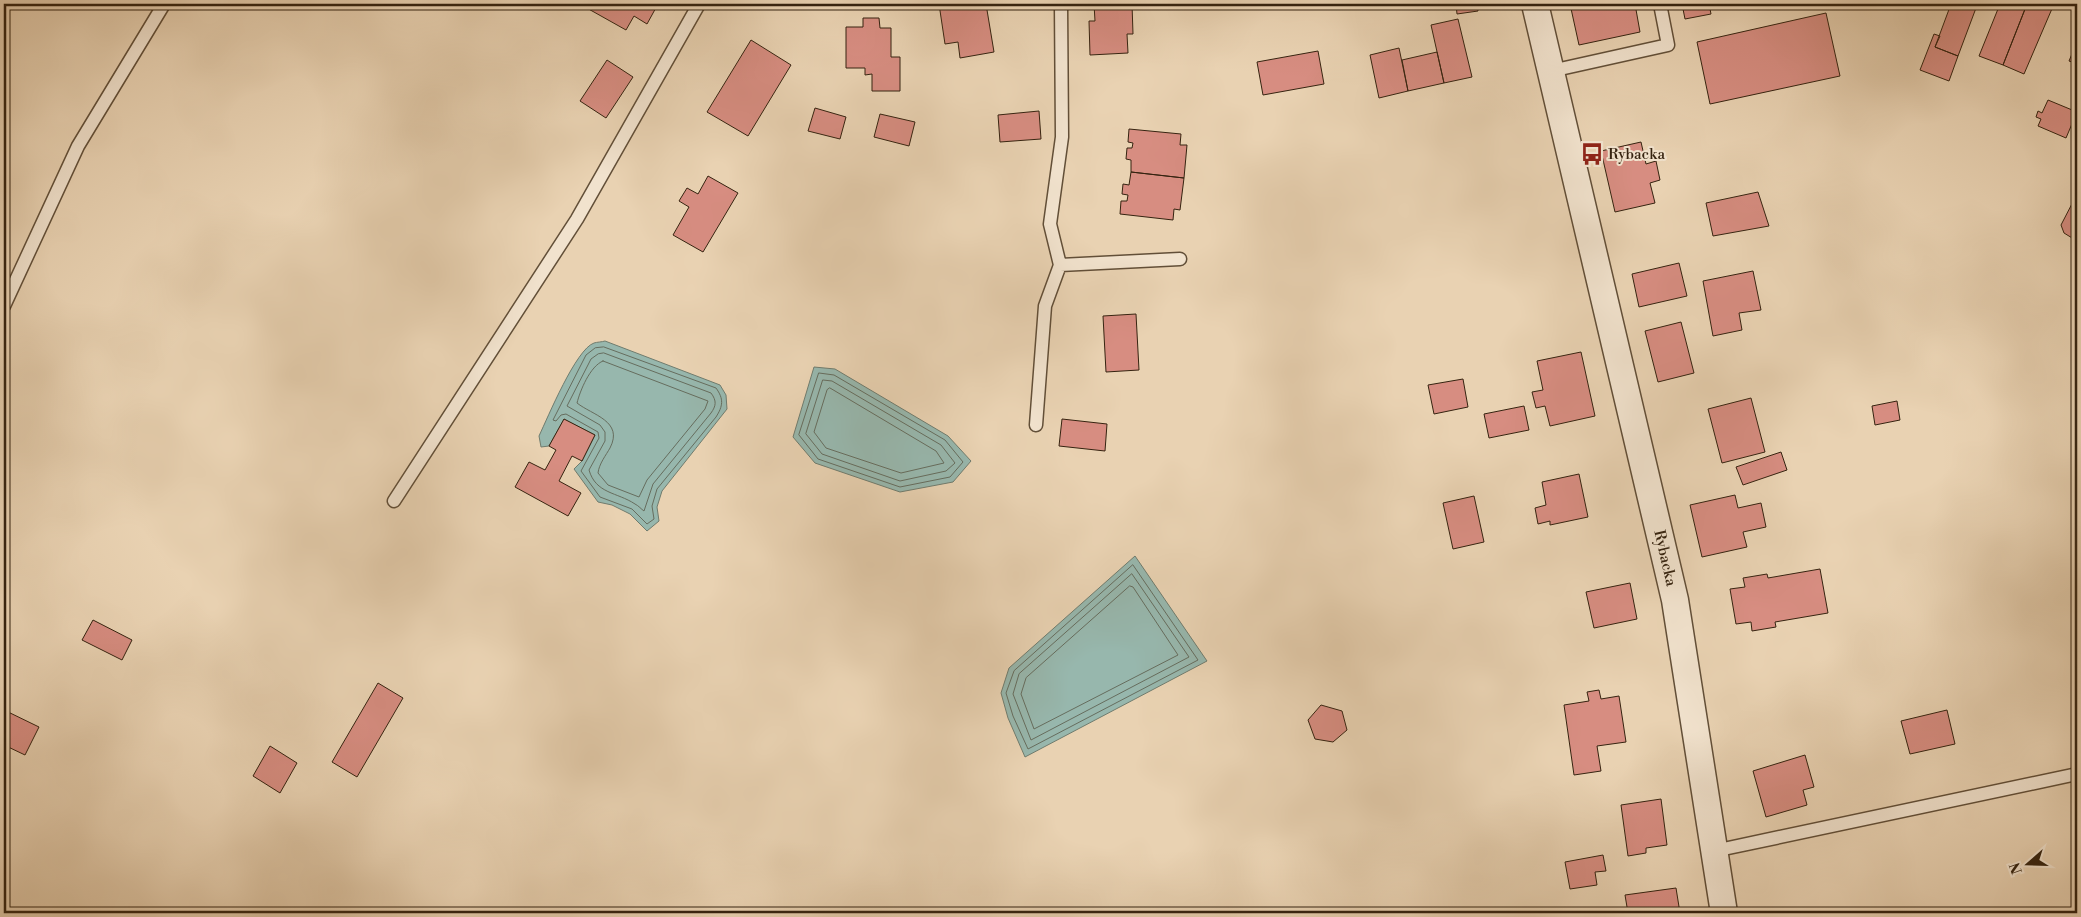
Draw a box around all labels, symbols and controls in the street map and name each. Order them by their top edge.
bus stop icon: Rybacka [1579,141,1605,167]
place label: Rybacka [1608,145,1666,164]
street label: Rybacka [1649,528,1681,588]
north arrow [2004,840,2054,890]
text: N [2006,860,2027,876]

